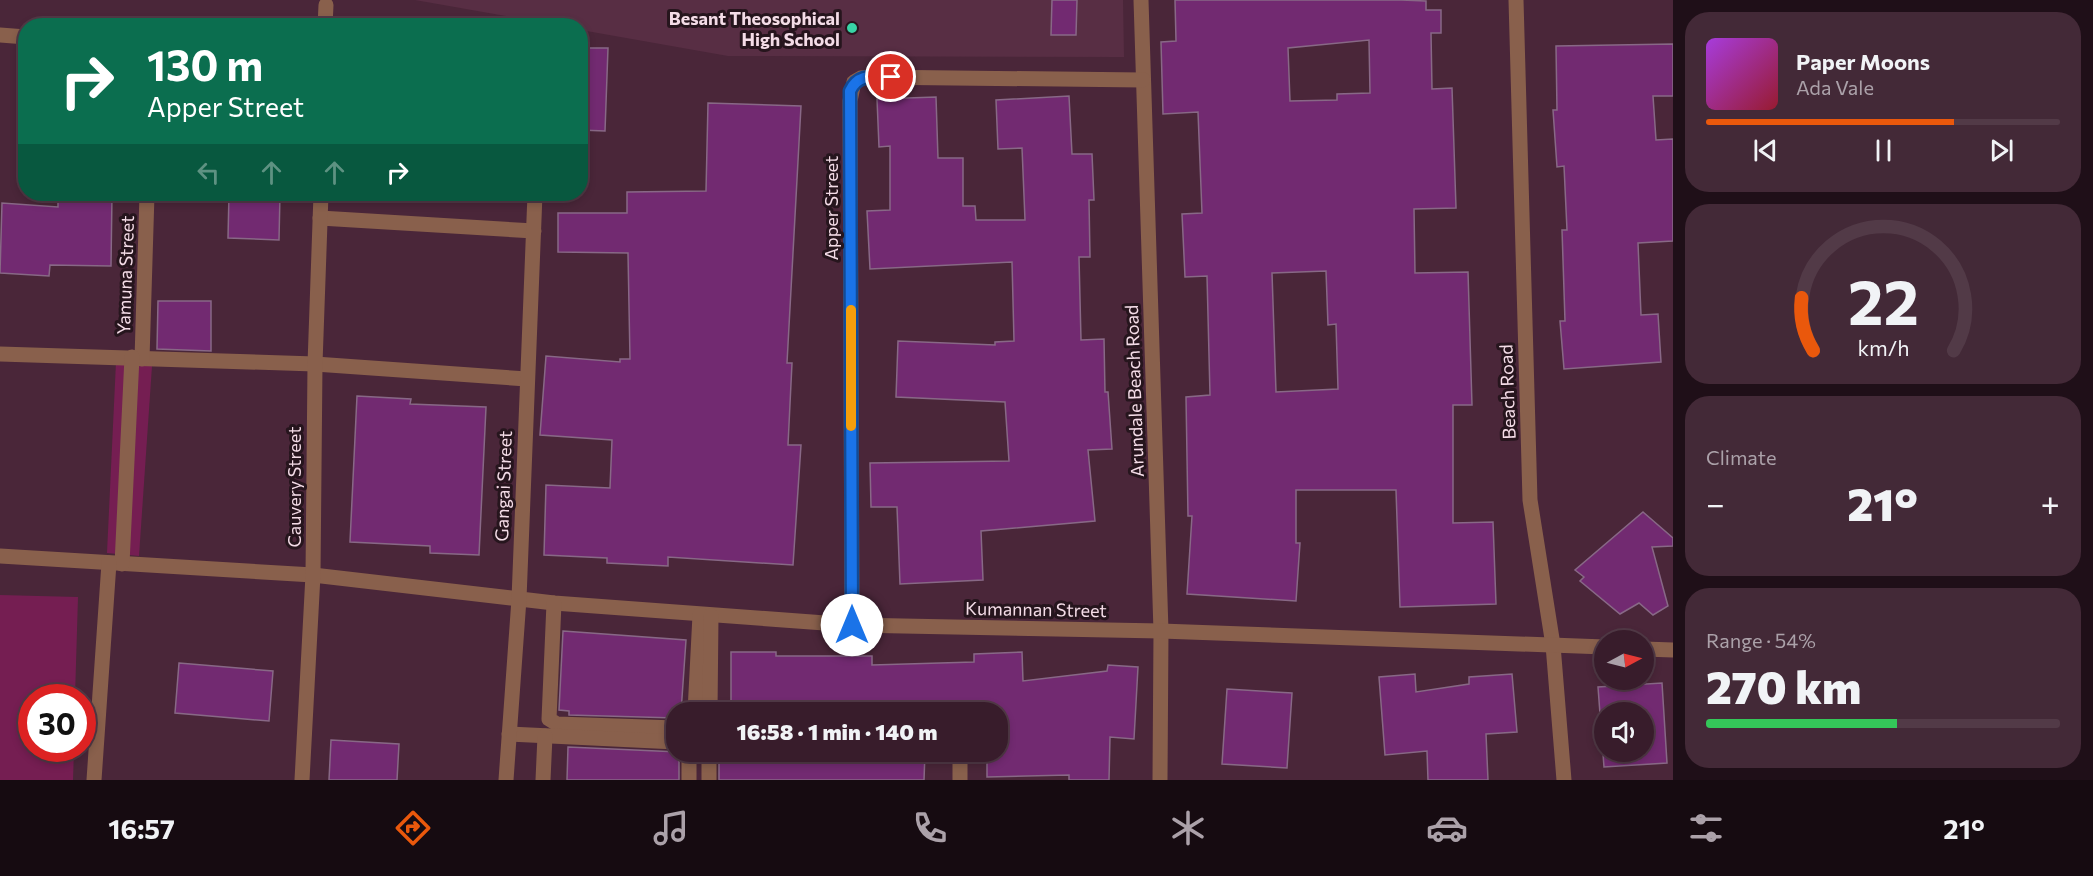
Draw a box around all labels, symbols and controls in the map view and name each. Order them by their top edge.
place label: Besant Theosophical High School [669,7,840,50]
marker: Besant Theosophical High School [845,21,859,35]
text: 130 m [147,38,263,90]
icon: right [48,42,126,120]
text: Paper Moons [1796,48,1930,75]
pin [865,51,916,102]
icon: arrive [874,60,907,93]
text: Ada Vale [1796,75,1874,99]
text: Apper Street [147,90,304,123]
icon: previous [1749,134,1782,167]
icon: pause [1867,134,1900,167]
icon: next [1985,134,2018,167]
icon: left [192,156,225,189]
icon: ahead [255,156,288,189]
icon: ahead [318,156,351,189]
icon: right [381,156,414,189]
street label: Apper Street [820,156,842,260]
street label: Yamuna Street [112,215,138,335]
text: 22 [1847,262,1919,338]
street label: Arundale Beach Road [1120,304,1148,478]
text: km/h [1857,334,1909,360]
street label: Beach Road [1494,344,1520,440]
street label: Cauvery Street [283,426,305,548]
street label: Gangai Street [490,430,516,542]
text: Climate [1706,445,1776,469]
text: 21° [1847,475,1918,530]
text: − [1706,482,1725,523]
text: + [2041,482,2060,523]
position arrow [820,593,884,657]
street label: Kumannan Street [965,597,1107,621]
text: Range · 54% [1706,628,1816,652]
north arrow [1594,630,1654,690]
map controls [1594,630,1654,762]
text: 270 km [1706,658,1861,713]
speed limit sign: 30 [18,684,96,762]
button: sound [1594,702,1654,762]
text: 16:58 · 1 min · 140 m [737,718,937,745]
icon: directions [392,807,434,849]
icon: music [650,807,692,849]
icon: phone [909,807,951,849]
icon: climate [1167,807,1209,849]
icon: car [1426,807,1468,849]
icon: filters [1685,807,1727,849]
text: 16:57 [108,812,175,845]
text: 21° [1943,812,1985,845]

